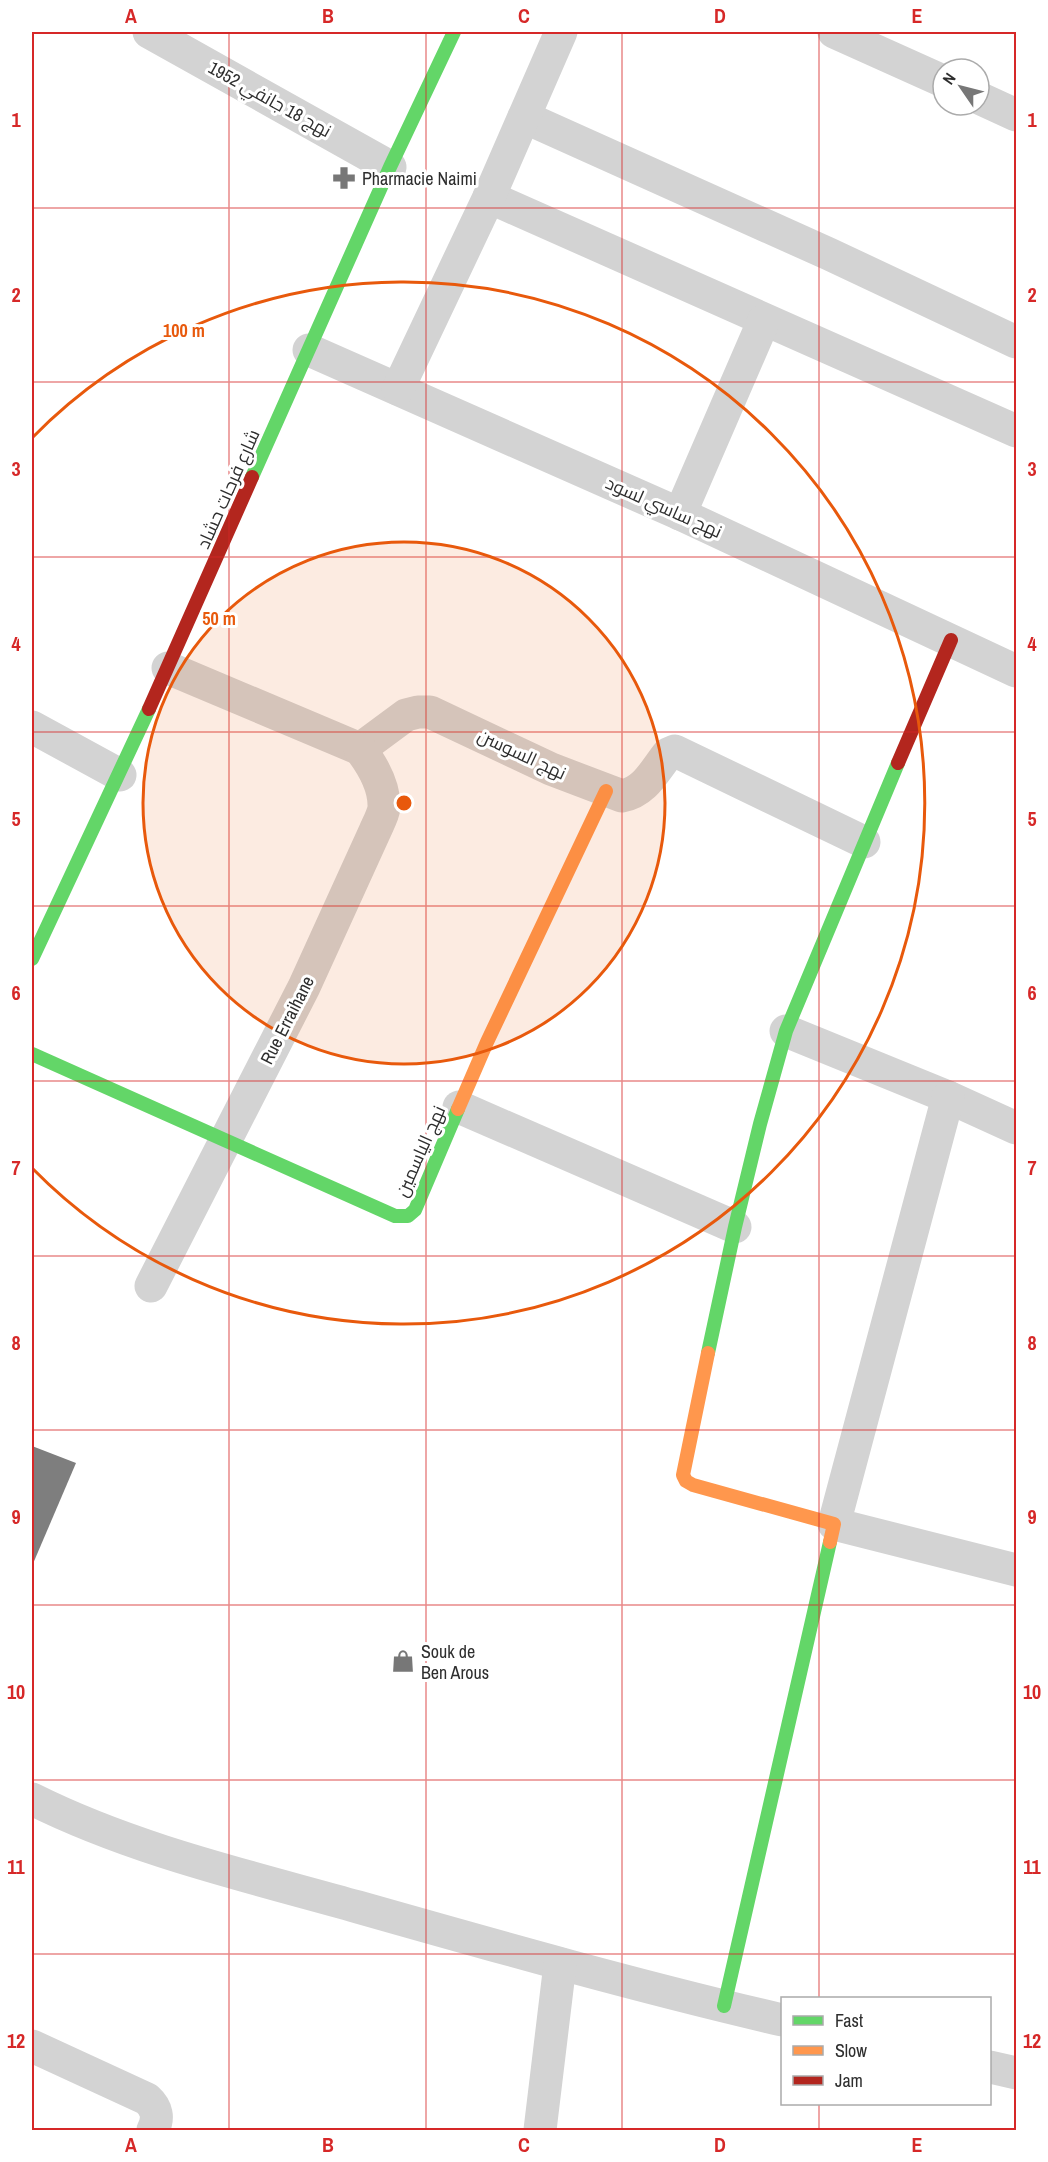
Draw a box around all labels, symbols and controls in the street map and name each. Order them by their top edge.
text: A [125,2,137,29]
text: B [322,2,334,29]
text: C [518,2,530,29]
text: D [714,2,726,29]
text: E [912,2,923,29]
street label: نهج 18 جانفي 1952 [203,55,336,145]
north arrow [931,57,991,117]
text: N [937,68,960,89]
text: 1 [11,106,21,133]
text: 1 [1027,106,1037,133]
pharmacy icon: Pharmacie Naimi [331,165,357,191]
place label: Pharmacie Naimi [362,166,477,191]
text: 2 [11,281,21,308]
text: 2 [1027,281,1037,308]
text: 100 m [163,318,205,343]
street label: شارع فرحات حشاد [190,425,266,553]
text: 3 [11,455,21,482]
text: 3 [1027,455,1037,482]
street label: نهج ساسي لسود [601,470,726,545]
text: 50 m [202,606,236,631]
text: 4 [11,630,21,657]
text: 4 [1027,630,1037,657]
street label: نهج السوسن [474,723,570,785]
centre of rings [394,793,414,813]
text: 5 [11,805,21,832]
text: 5 [1027,805,1037,832]
street label: Rue Erraihane [254,972,320,1068]
text: 6 [11,979,21,1006]
text: 6 [1027,979,1037,1006]
street label: نهج الياسمين [389,1101,451,1201]
text: 7 [11,1154,21,1181]
text: 7 [1027,1154,1037,1181]
text: 8 [11,1329,21,1356]
text: 8 [1027,1329,1037,1356]
text: 9 [11,1503,21,1530]
text: 9 [1027,1503,1037,1530]
place label: Souk de Ben Arous [421,1639,489,1685]
shop icon: Souk de Ben Arous [390,1648,416,1674]
text: 10 [7,1678,25,1705]
text: 10 [1023,1678,1041,1705]
text: 11 [7,1853,26,1880]
text: 11 [1023,1853,1042,1880]
legend [781,1997,991,2105]
text: Fast [835,2008,863,2033]
text: 12 [7,2027,25,2054]
text: 12 [1023,2027,1041,2054]
text: Slow [835,2038,867,2063]
text: Jam [835,2068,863,2093]
text: A [125,2131,137,2158]
text: B [322,2131,334,2158]
text: C [518,2131,530,2158]
text: D [714,2131,726,2158]
text: E [912,2131,923,2158]

